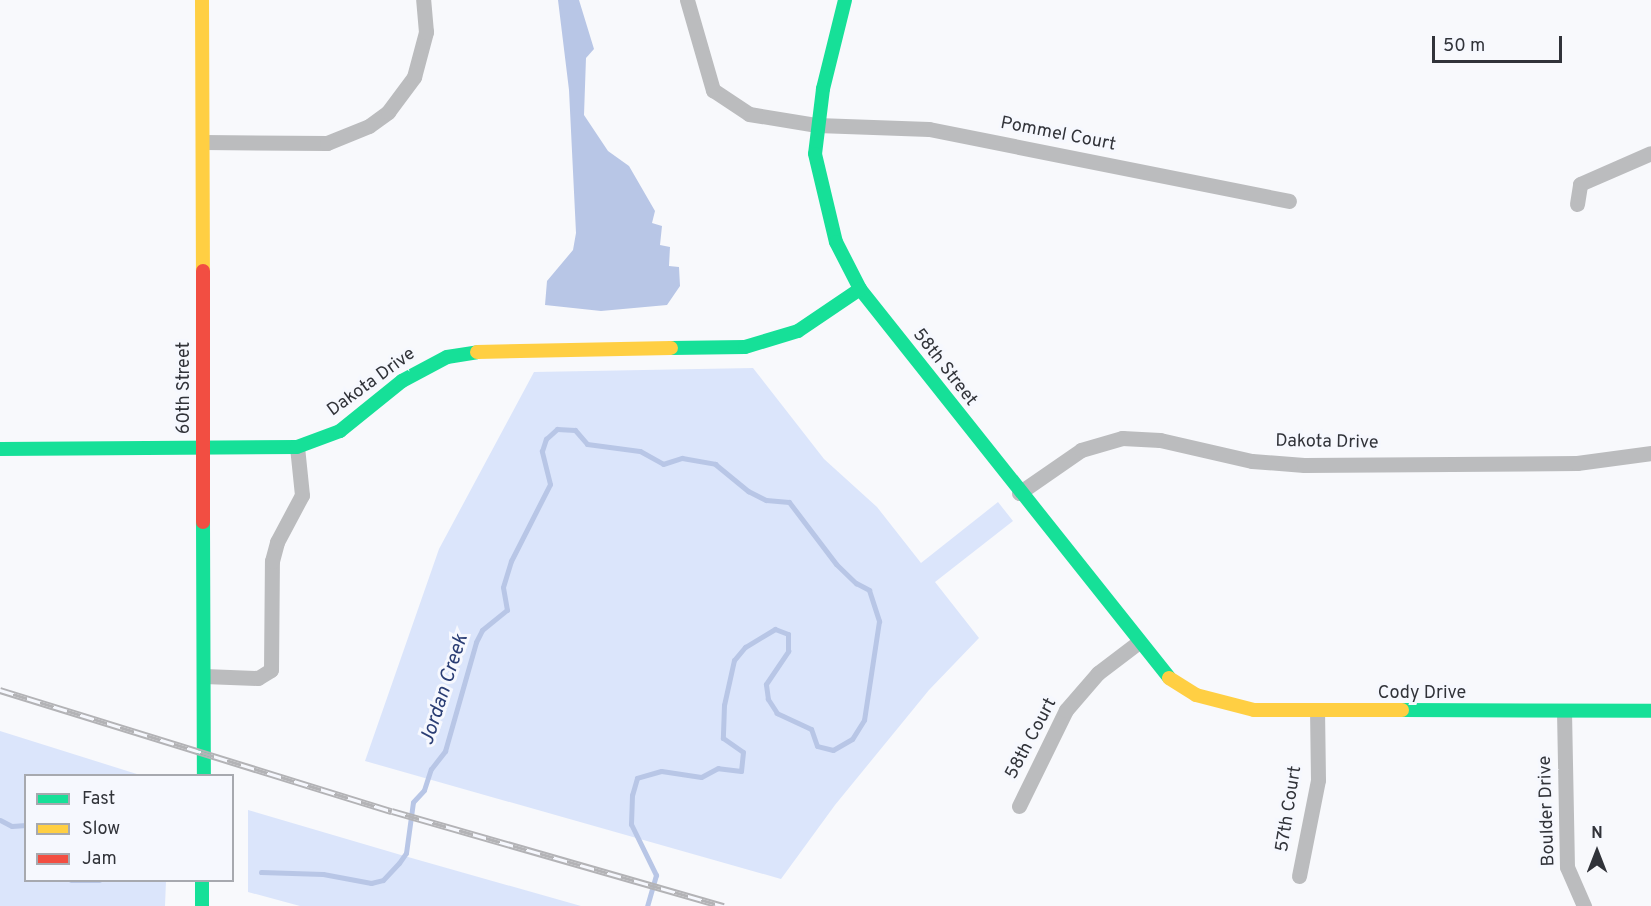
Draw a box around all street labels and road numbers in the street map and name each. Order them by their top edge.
street label: Pommel Court [998,113,1118,157]
street label: 58th Street [907,325,981,411]
street label: 60th Street [174,342,196,434]
street label: Dakota Drive [324,344,420,422]
street label: Dakota Drive [1275,431,1379,455]
street label: Cody Drive [1378,683,1466,705]
street label: 58th Court [1002,695,1062,783]
street label: Boulder Drive [1535,755,1561,867]
street label: 57th Court [1273,764,1307,854]

